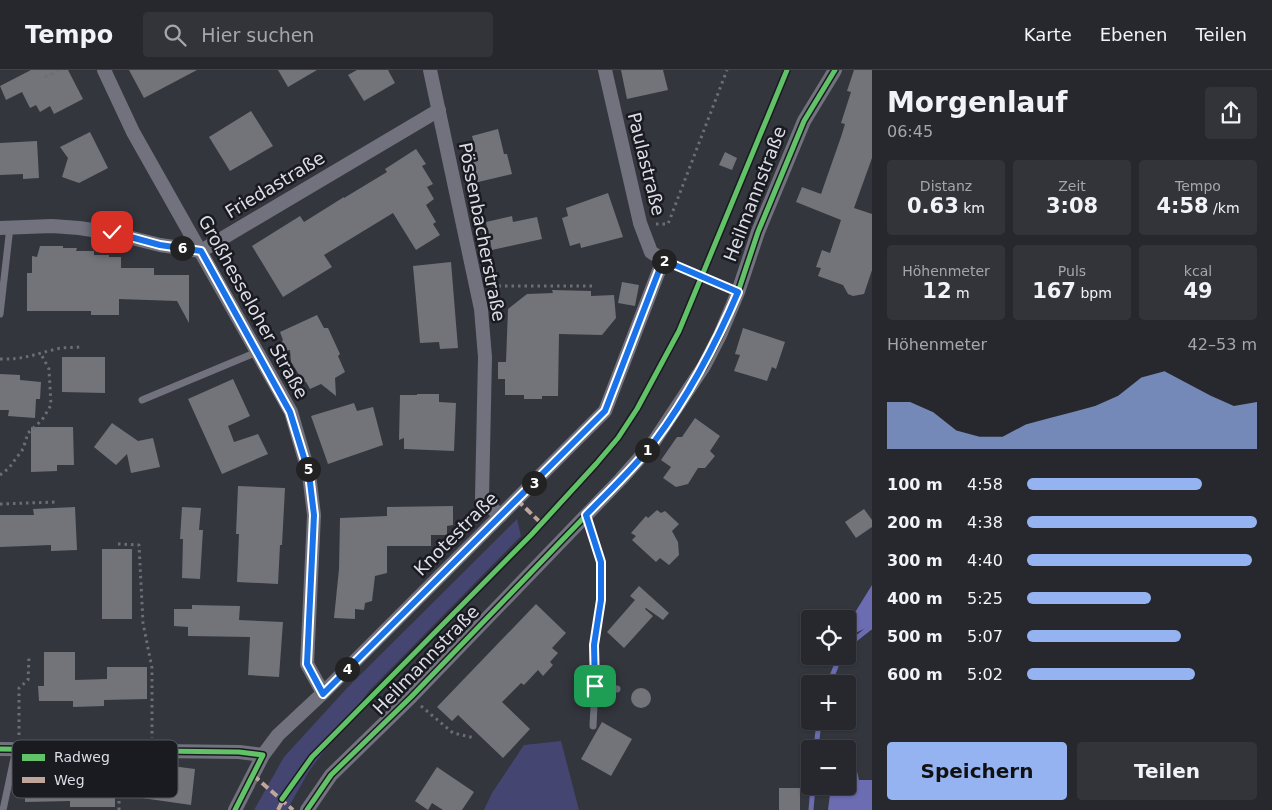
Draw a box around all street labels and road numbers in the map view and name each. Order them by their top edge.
street label: Paulastraße [623,110,669,218]
street label: Heilmannstraße [719,123,790,264]
street label: Pössenbacherstraße [455,141,510,323]
street label: Friedastraße [221,147,328,222]
street label: Großhesseloher Straße [194,211,313,402]
street label: Knotestraße [409,487,502,580]
street label: Heilmannstraße [368,601,483,718]

